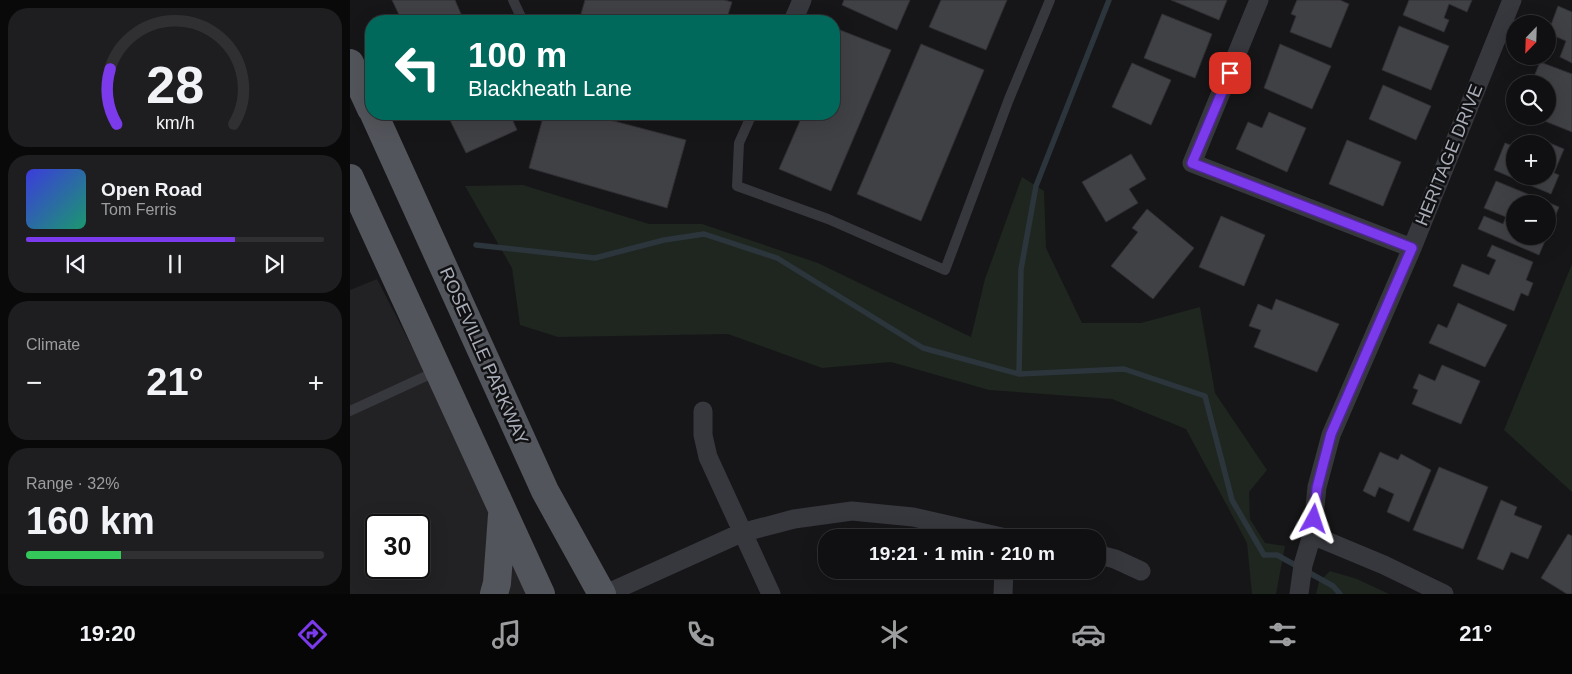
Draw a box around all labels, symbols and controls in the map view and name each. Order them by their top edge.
north arrow [1506,15,1556,65]
map controls [1506,15,1556,245]
icon: left [385,35,450,100]
text: 100 m [468,35,567,74]
pin [1209,52,1251,94]
text: 28 [146,56,204,114]
icon: arrive [1216,59,1244,87]
button: search [1506,75,1556,125]
text: Blackheath Lane [468,76,632,101]
street label: HERITAGE DRIVE [1412,81,1486,229]
text: km/h [156,113,194,133]
button: + [1506,135,1556,185]
text: Open Road [101,179,202,200]
button: − [1506,195,1556,245]
text: Tom Ferris [101,201,177,218]
icon: previous [62,250,90,278]
icon: pause [161,250,189,278]
icon: next [260,250,288,278]
street label: ROSEVILLE PARKWAY [436,264,532,448]
text: Climate [26,336,80,353]
text: 21° [146,361,204,403]
text: − [26,367,42,398]
text: + [308,367,324,398]
text: Range · 32% [26,475,119,492]
position arrow [1287,492,1339,544]
text: 160 km [26,500,155,542]
speed limit sign: 30 [365,514,430,579]
text: 19:21 · 1 min · 210 m [869,543,1055,564]
icon: directions [295,617,330,652]
icon: music [489,617,524,652]
icon: phone [683,617,718,652]
icon: climate [877,617,912,652]
icon: car [1071,617,1106,652]
icon: filters [1265,617,1300,652]
text: 19:20 [80,621,136,646]
text: 21° [1459,621,1492,646]

